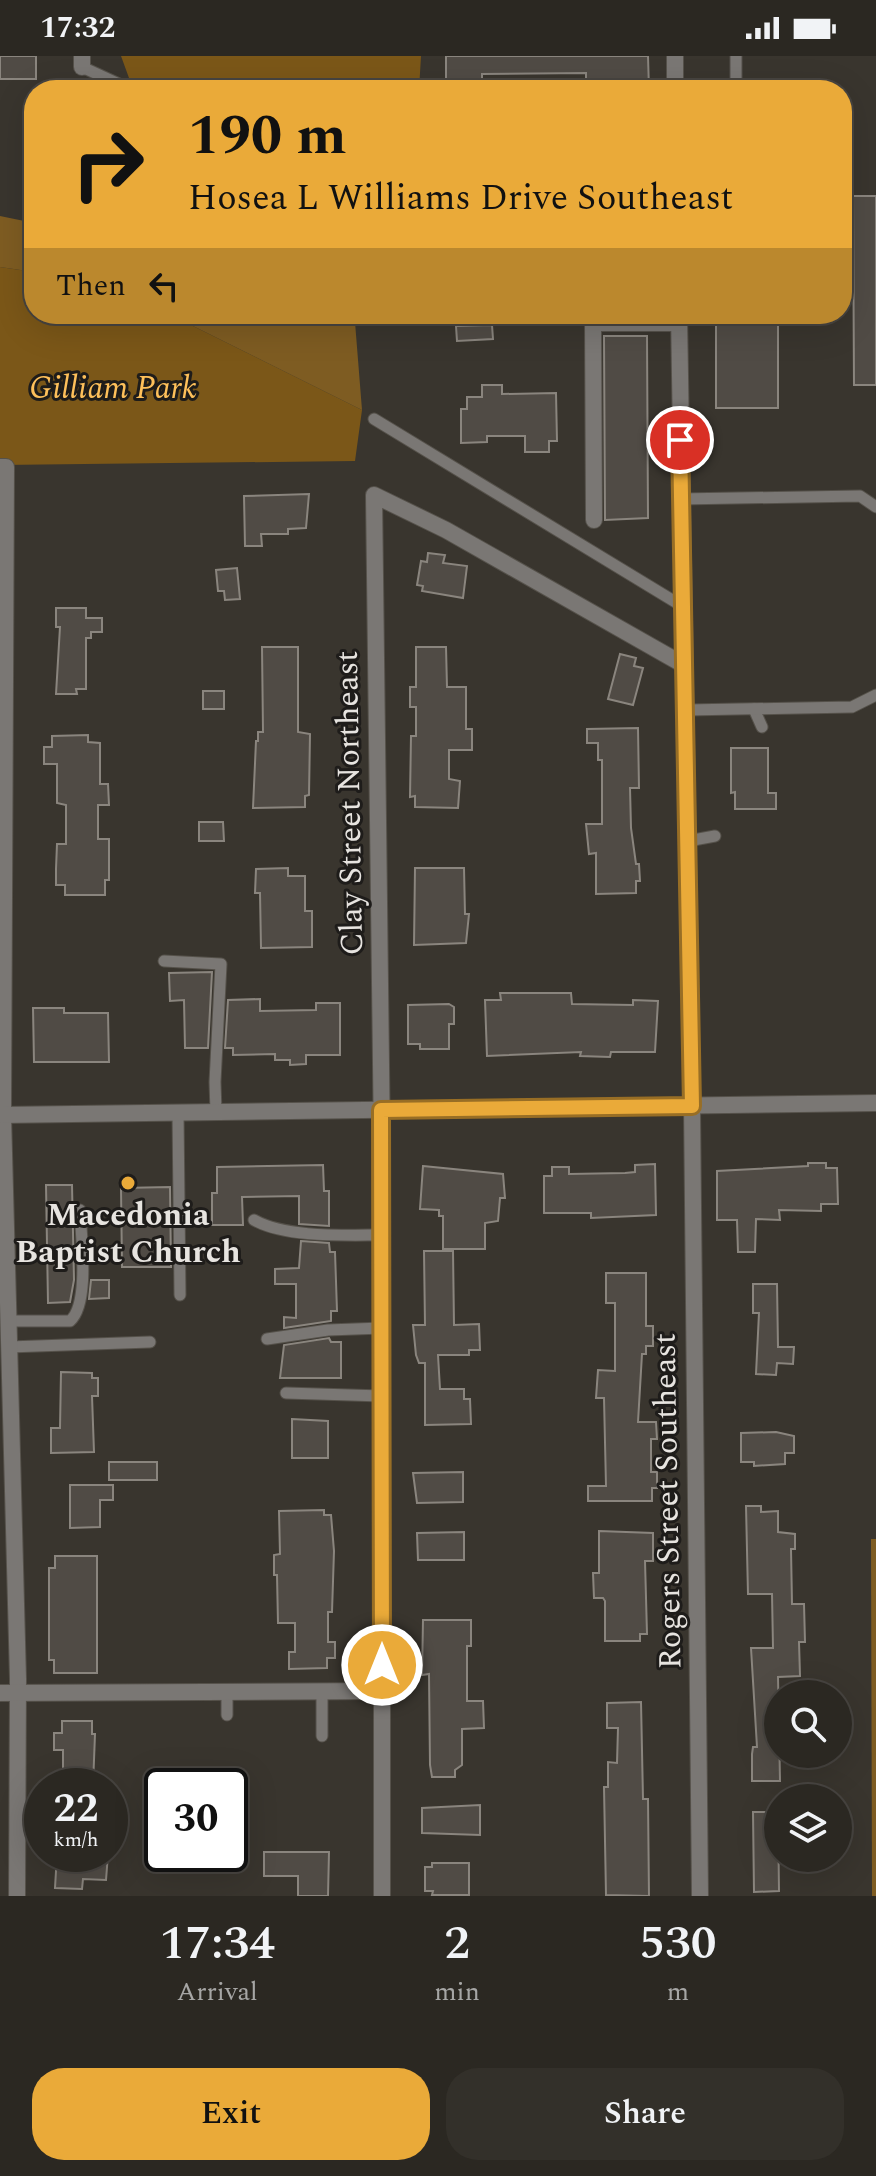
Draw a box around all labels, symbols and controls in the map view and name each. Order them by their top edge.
text: 17:32 [40,5,115,51]
text: 190 m [188,94,347,179]
icon: right [56,112,160,216]
text: Hosea L Williams Drive Southeast [188,171,733,226]
text: Then [56,263,126,309]
icon: left [142,264,186,308]
park label: Gilliam Park [29,364,197,413]
pin [646,406,714,474]
icon: arrive [658,418,702,462]
street label: Clay Street Northeast [323,650,377,956]
marker: Macedonia Baptist Church [119,1174,137,1192]
place label: Macedonia Baptist Church [15,1191,241,1277]
street label: Rogers Street Southeast [641,1332,695,1670]
position arrow [340,1623,424,1707]
map controls [764,1680,852,1872]
button: search [764,1680,852,1768]
speed limit sign: 30 [144,1768,248,1872]
text: 22 [54,1779,98,1840]
button: layers [764,1784,852,1872]
text: km/h [54,1825,99,1855]
text: 17:34 [159,1907,275,1980]
text: 2 [444,1907,470,1980]
text: 530 [639,1907,717,1980]
text: Arrival [177,1972,258,2012]
text: min [434,1972,480,2012]
text: m [667,1972,689,2012]
button: Exit [32,2068,430,2160]
button: Share [446,2068,844,2160]

